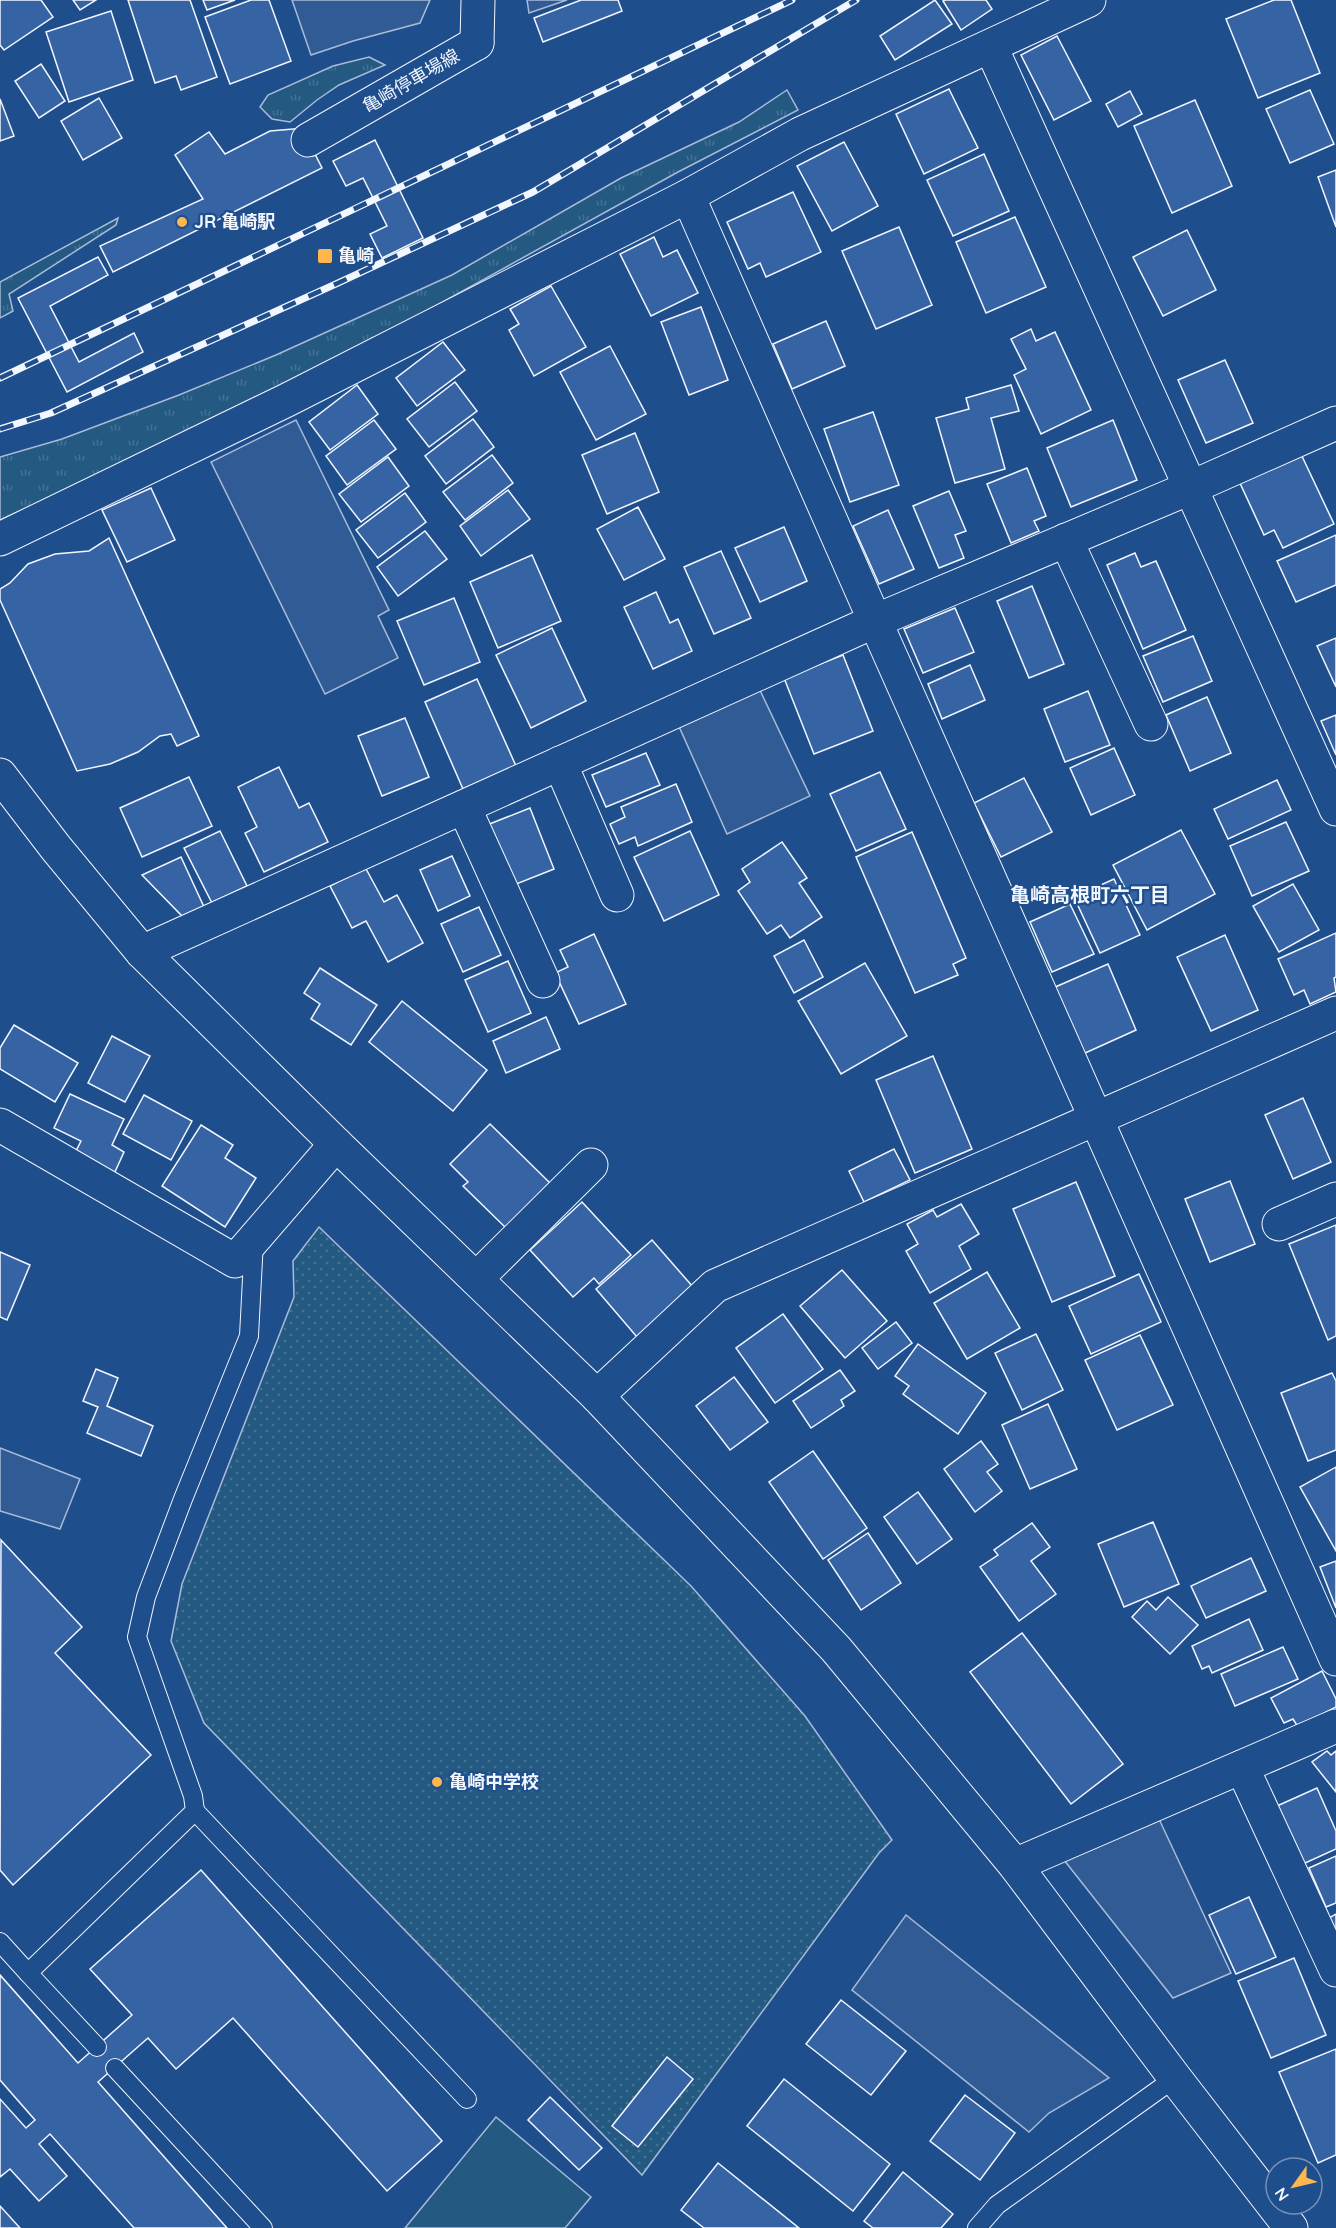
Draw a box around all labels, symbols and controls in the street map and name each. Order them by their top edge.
street label: 亀崎停車場線 [358,44,463,118]
place label: JR 亀崎駅 [194,210,275,233]
marker: JR 亀崎駅 [175,215,189,229]
place label: 亀崎 [338,244,374,267]
marker: 亀崎 [316,247,334,265]
district label: 亀崎高根町六丁目 [1010,882,1170,907]
place label: 亀崎中学校 [449,1770,539,1793]
marker: 亀崎中学校 [430,1775,444,1789]
north arrow [1264,2156,1324,2216]
text: N [1270,2184,1293,2205]

